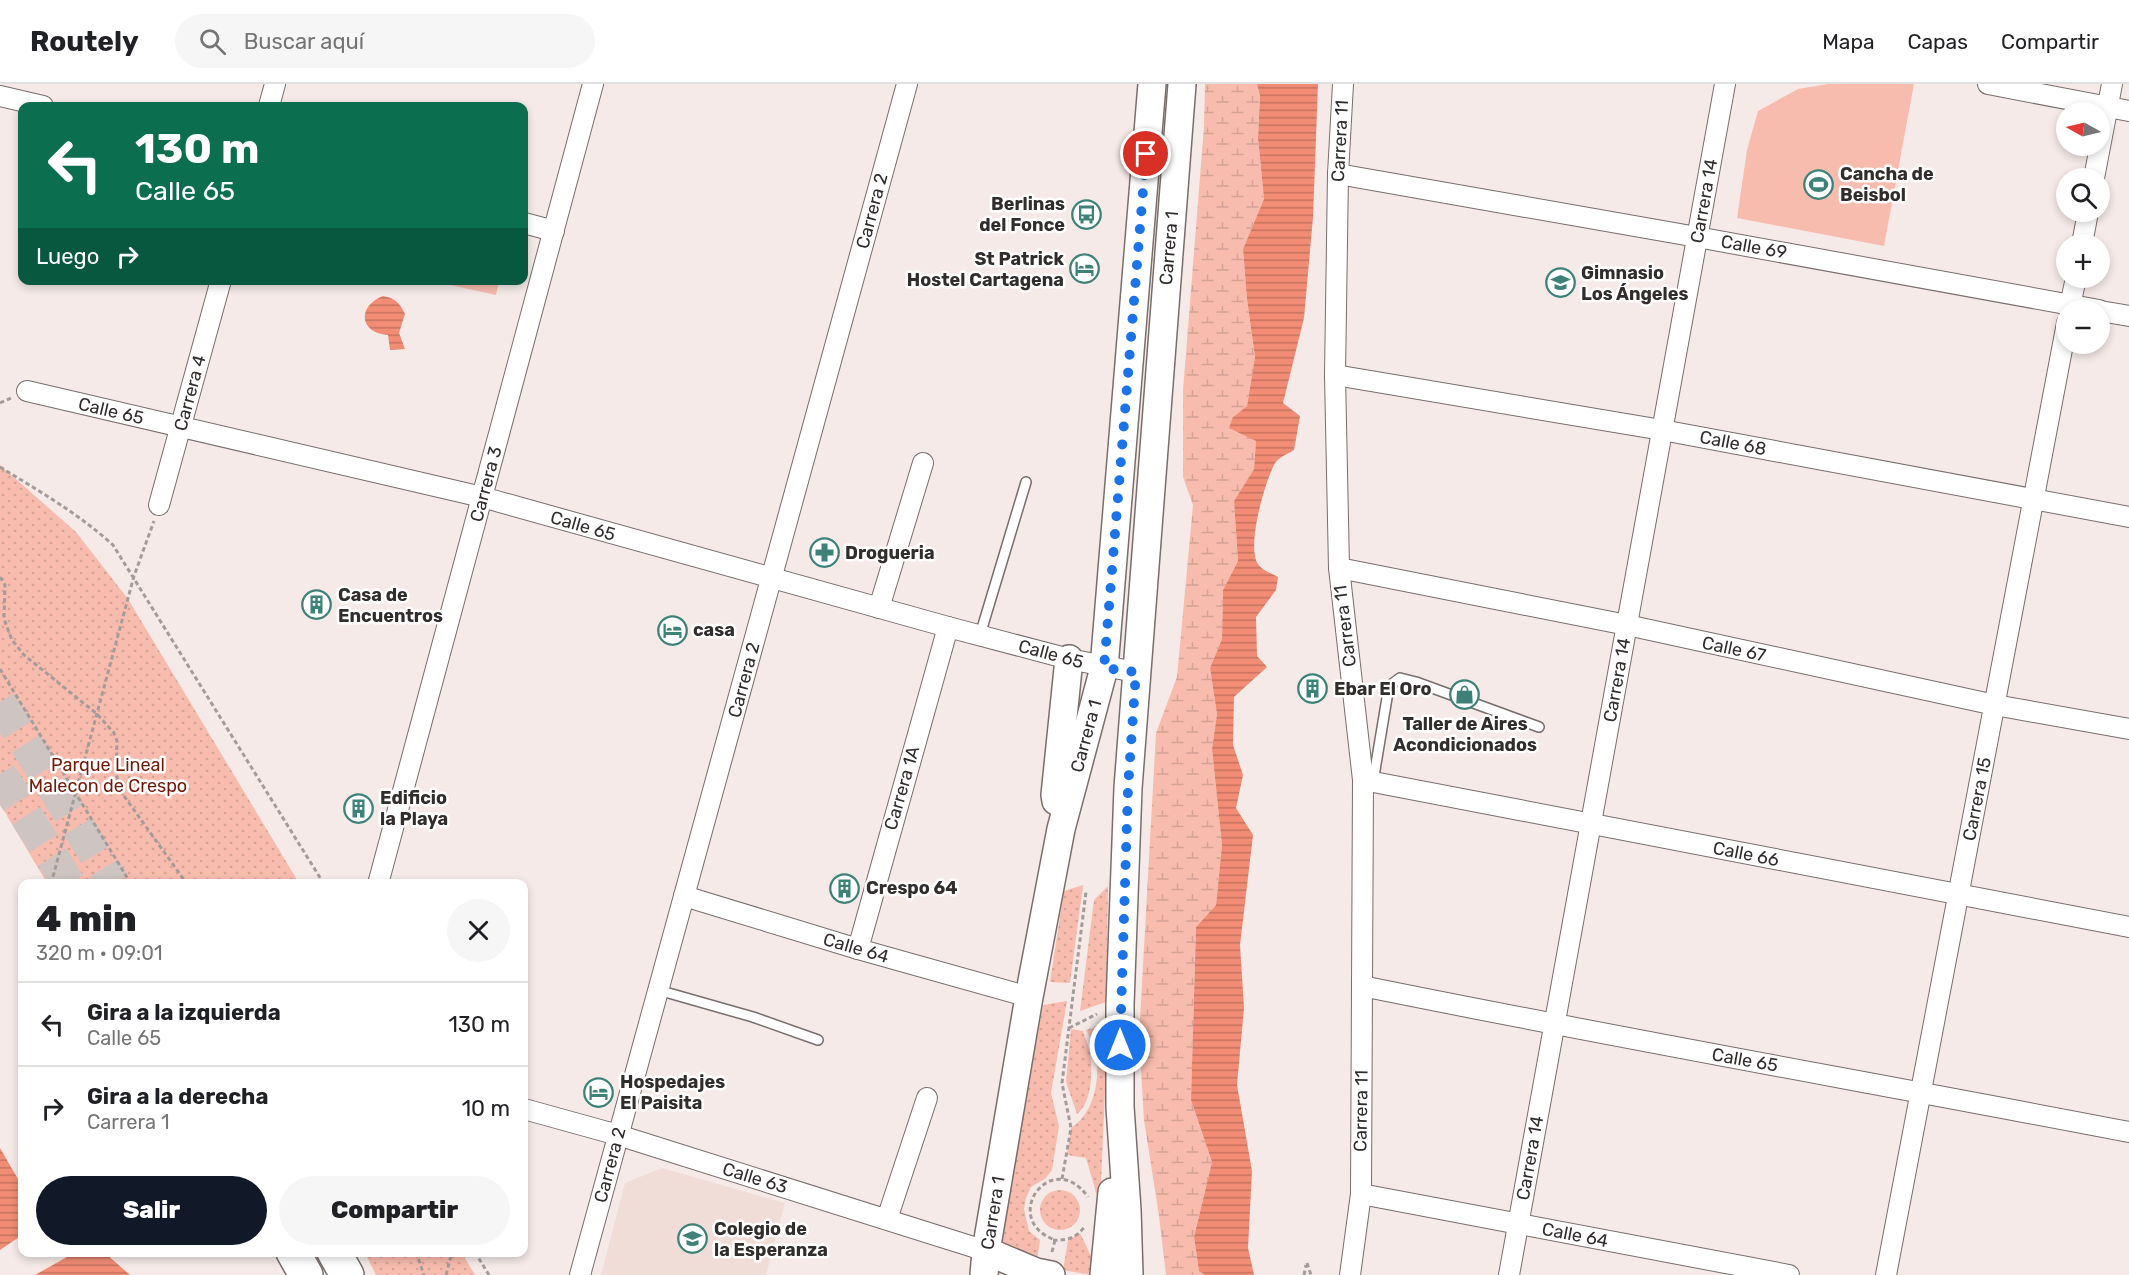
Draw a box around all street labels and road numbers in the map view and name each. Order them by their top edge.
street label: Carrera 11 [1327,99,1353,183]
street label: Carrera 14 [1686,157,1722,245]
street label: Carrera 2 [851,171,893,251]
street label: Carrera 1 [1155,210,1183,286]
street label: Calle 69 [1719,230,1789,264]
street label: Carrera 4 [169,353,211,433]
street label: Calle 65 [76,393,146,429]
street label: Calle 68 [1698,426,1768,460]
street label: Carrera 3 [465,444,507,524]
street label: Calle 65 [548,506,618,546]
street label: Carrera 11 [1329,584,1361,668]
street label: Calle 67 [1700,632,1768,666]
street label: Calle 65 [1016,635,1086,673]
street label: Carrera 14 [1599,636,1635,724]
street label: Carrera 2 [723,640,765,720]
street label: Carrera 1 [1066,697,1106,775]
street label: Carrera 1A [880,743,924,833]
street label: Carrera 15 [1958,755,1996,843]
street label: Calle 66 [1711,837,1781,871]
street label: Calle 64 [821,928,891,968]
street label: Calle 65 [1710,1043,1780,1077]
street label: Carrera 11 [1349,1070,1373,1152]
street label: Carrera 14 [1512,1114,1548,1202]
street label: Carrera 2 [589,1125,631,1205]
street label: Calle 63 [720,1158,790,1198]
street label: Carrera 1 [976,1175,1010,1251]
street label: Calle 64 [1540,1218,1610,1252]

